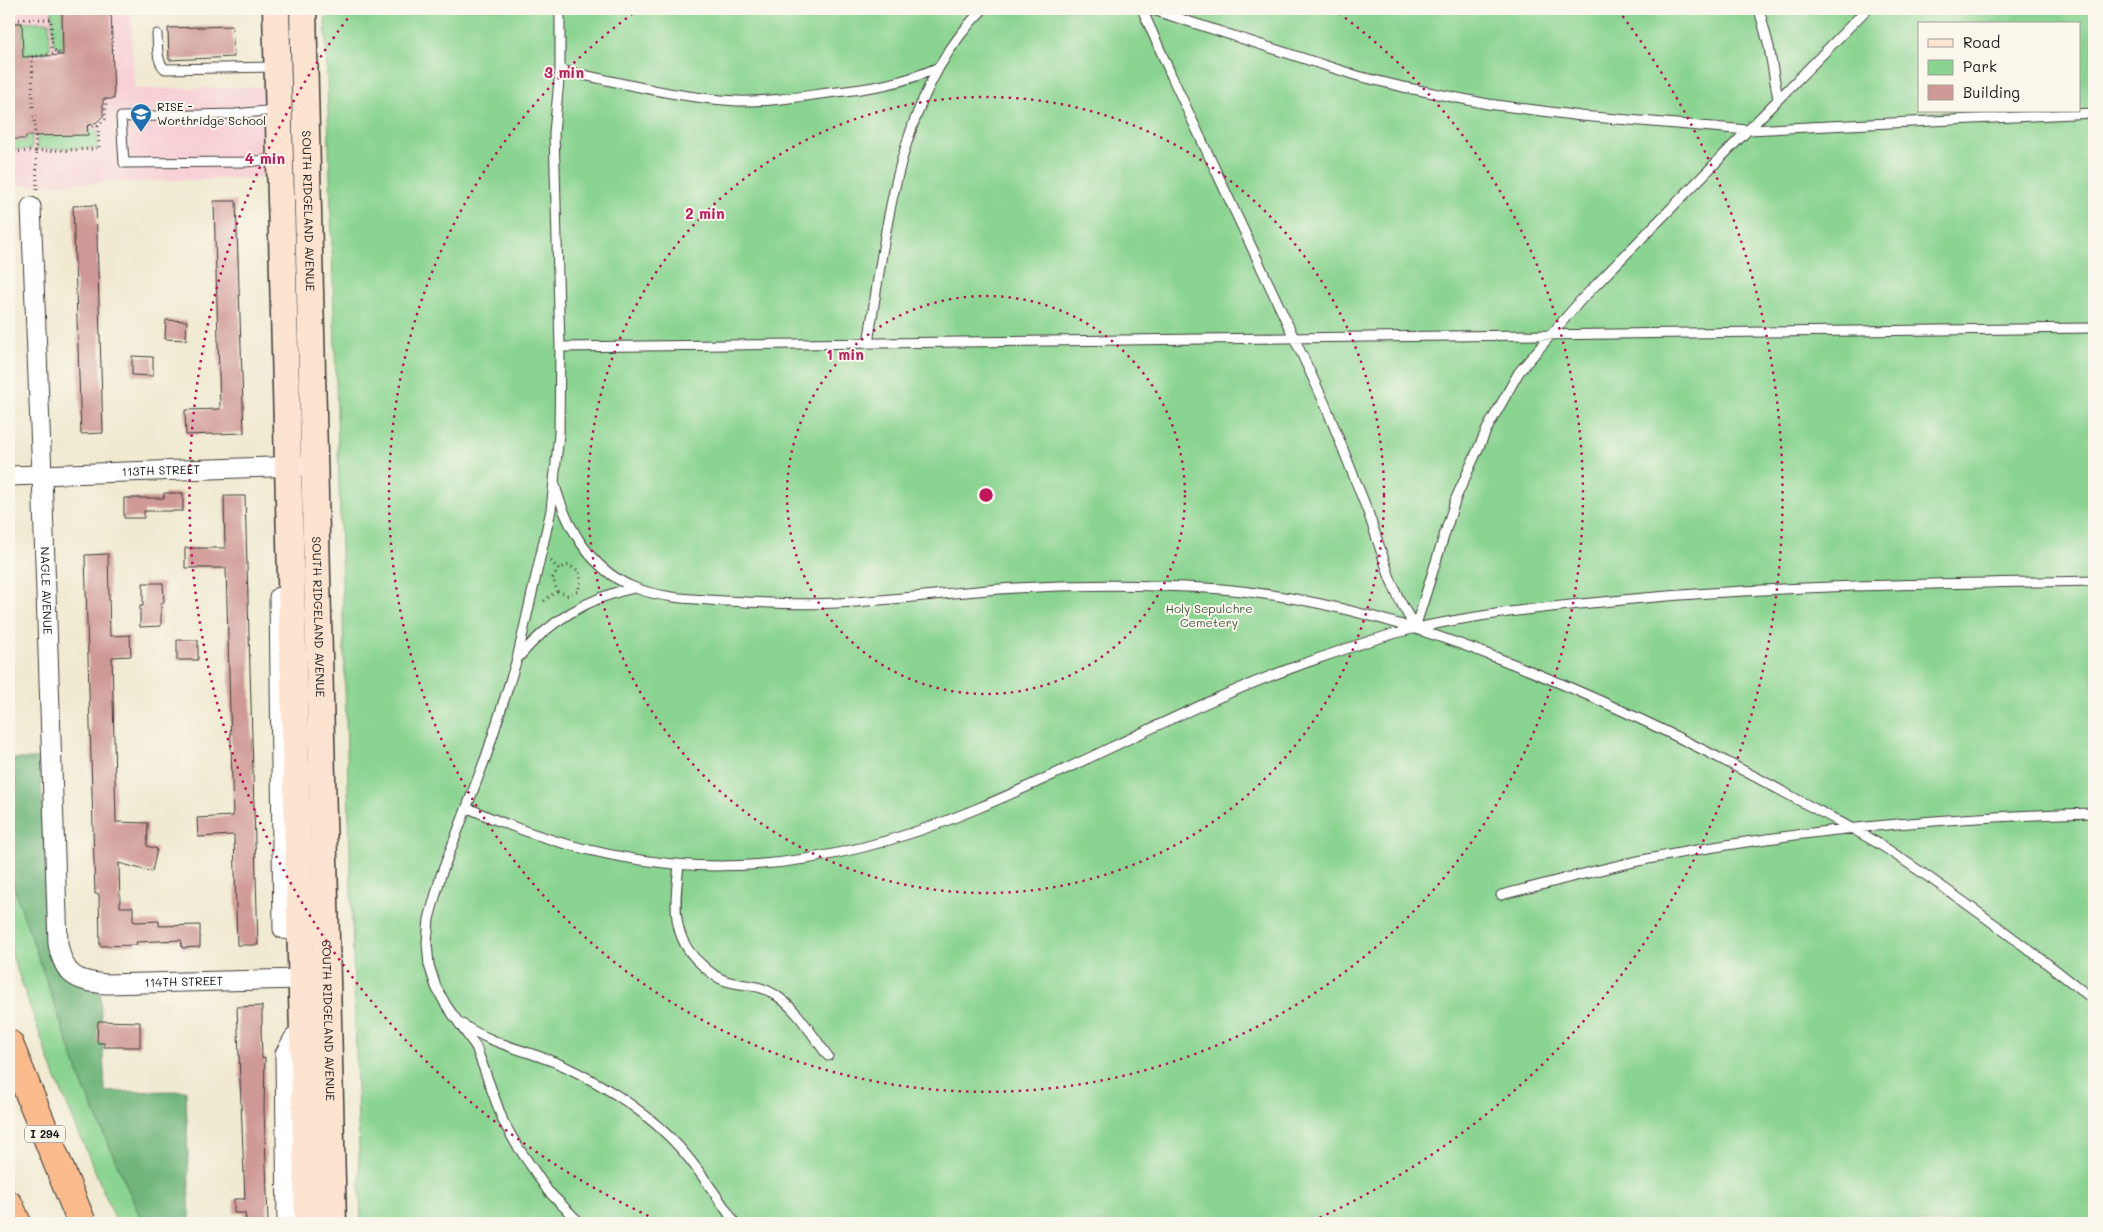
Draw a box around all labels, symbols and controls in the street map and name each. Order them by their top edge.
legend [1918,22,2080,112]
text: Road [1963,32,2000,52]
text: Park [1963,56,1997,76]
text: 3 min [544,62,584,82]
text: Building [1963,82,2020,102]
place label: RISE - Worthridge School [157,98,266,128]
school or university icon: RISE - Worthridge School [129,102,153,133]
street label: SOUTH RIDGELAND AVENUE [299,130,319,292]
text: 4 min [245,148,285,168]
text: 2 min [685,203,725,223]
text: 1 min [826,344,864,364]
street label: 113TH STREET [121,460,201,479]
centre of rings [977,486,995,504]
street label: SOUTH RIDGELAND AVENUE [309,536,329,698]
street label: NAGLE AVENUE [37,546,56,635]
park label: Holy Sepulchre Cemetery [1165,600,1253,630]
street label: SOUTH RIDGELAND AVENUE [319,940,339,1101]
street label: 114TH STREET [144,972,223,990]
road number: I 294 [25,1126,65,1142]

